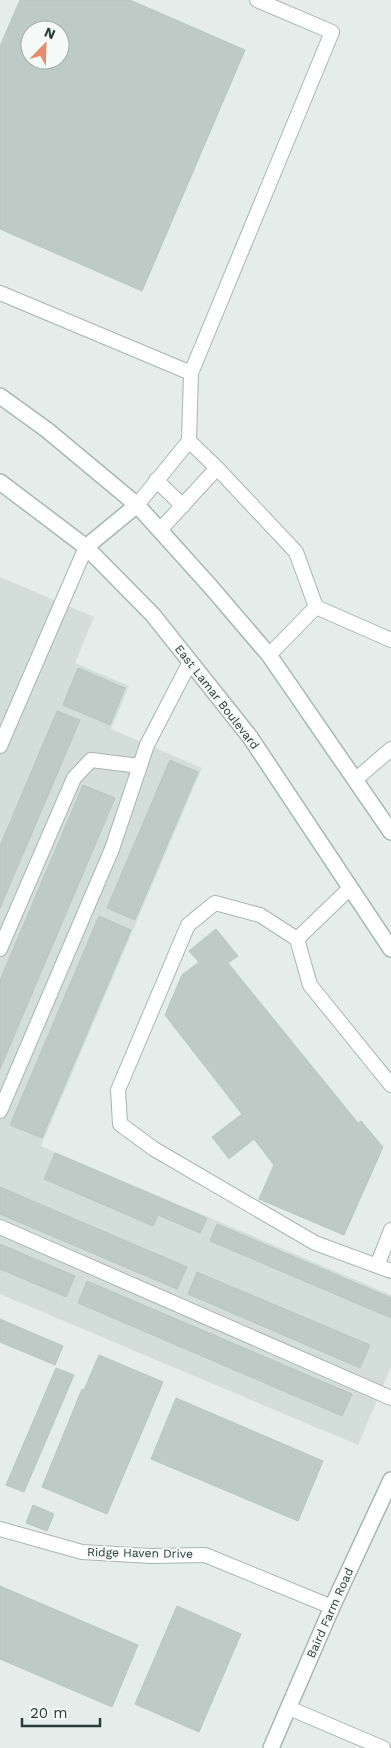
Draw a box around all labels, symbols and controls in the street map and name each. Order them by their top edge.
north arrow [20,20,70,70]
text: N [42,24,58,42]
street label: East Lamar Boulevard [172,642,262,752]
street label: Ridge Haven Drive [87,1545,193,1561]
street label: Baird Farm Road [304,1566,356,1660]
scale bar [22,1696,100,1728]
text: 20 m [30,1704,68,1722]

